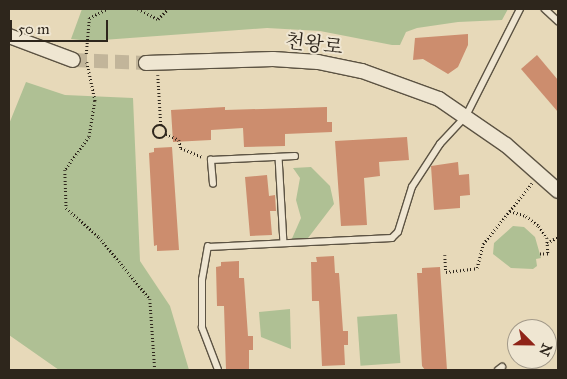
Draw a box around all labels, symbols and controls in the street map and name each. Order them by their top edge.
scale bar [12,10,110,42]
text: 50 m [18,20,50,38]
street label: 천왕로 [284,29,344,59]
north arrow [507,319,557,369]
text: N [535,341,555,358]

